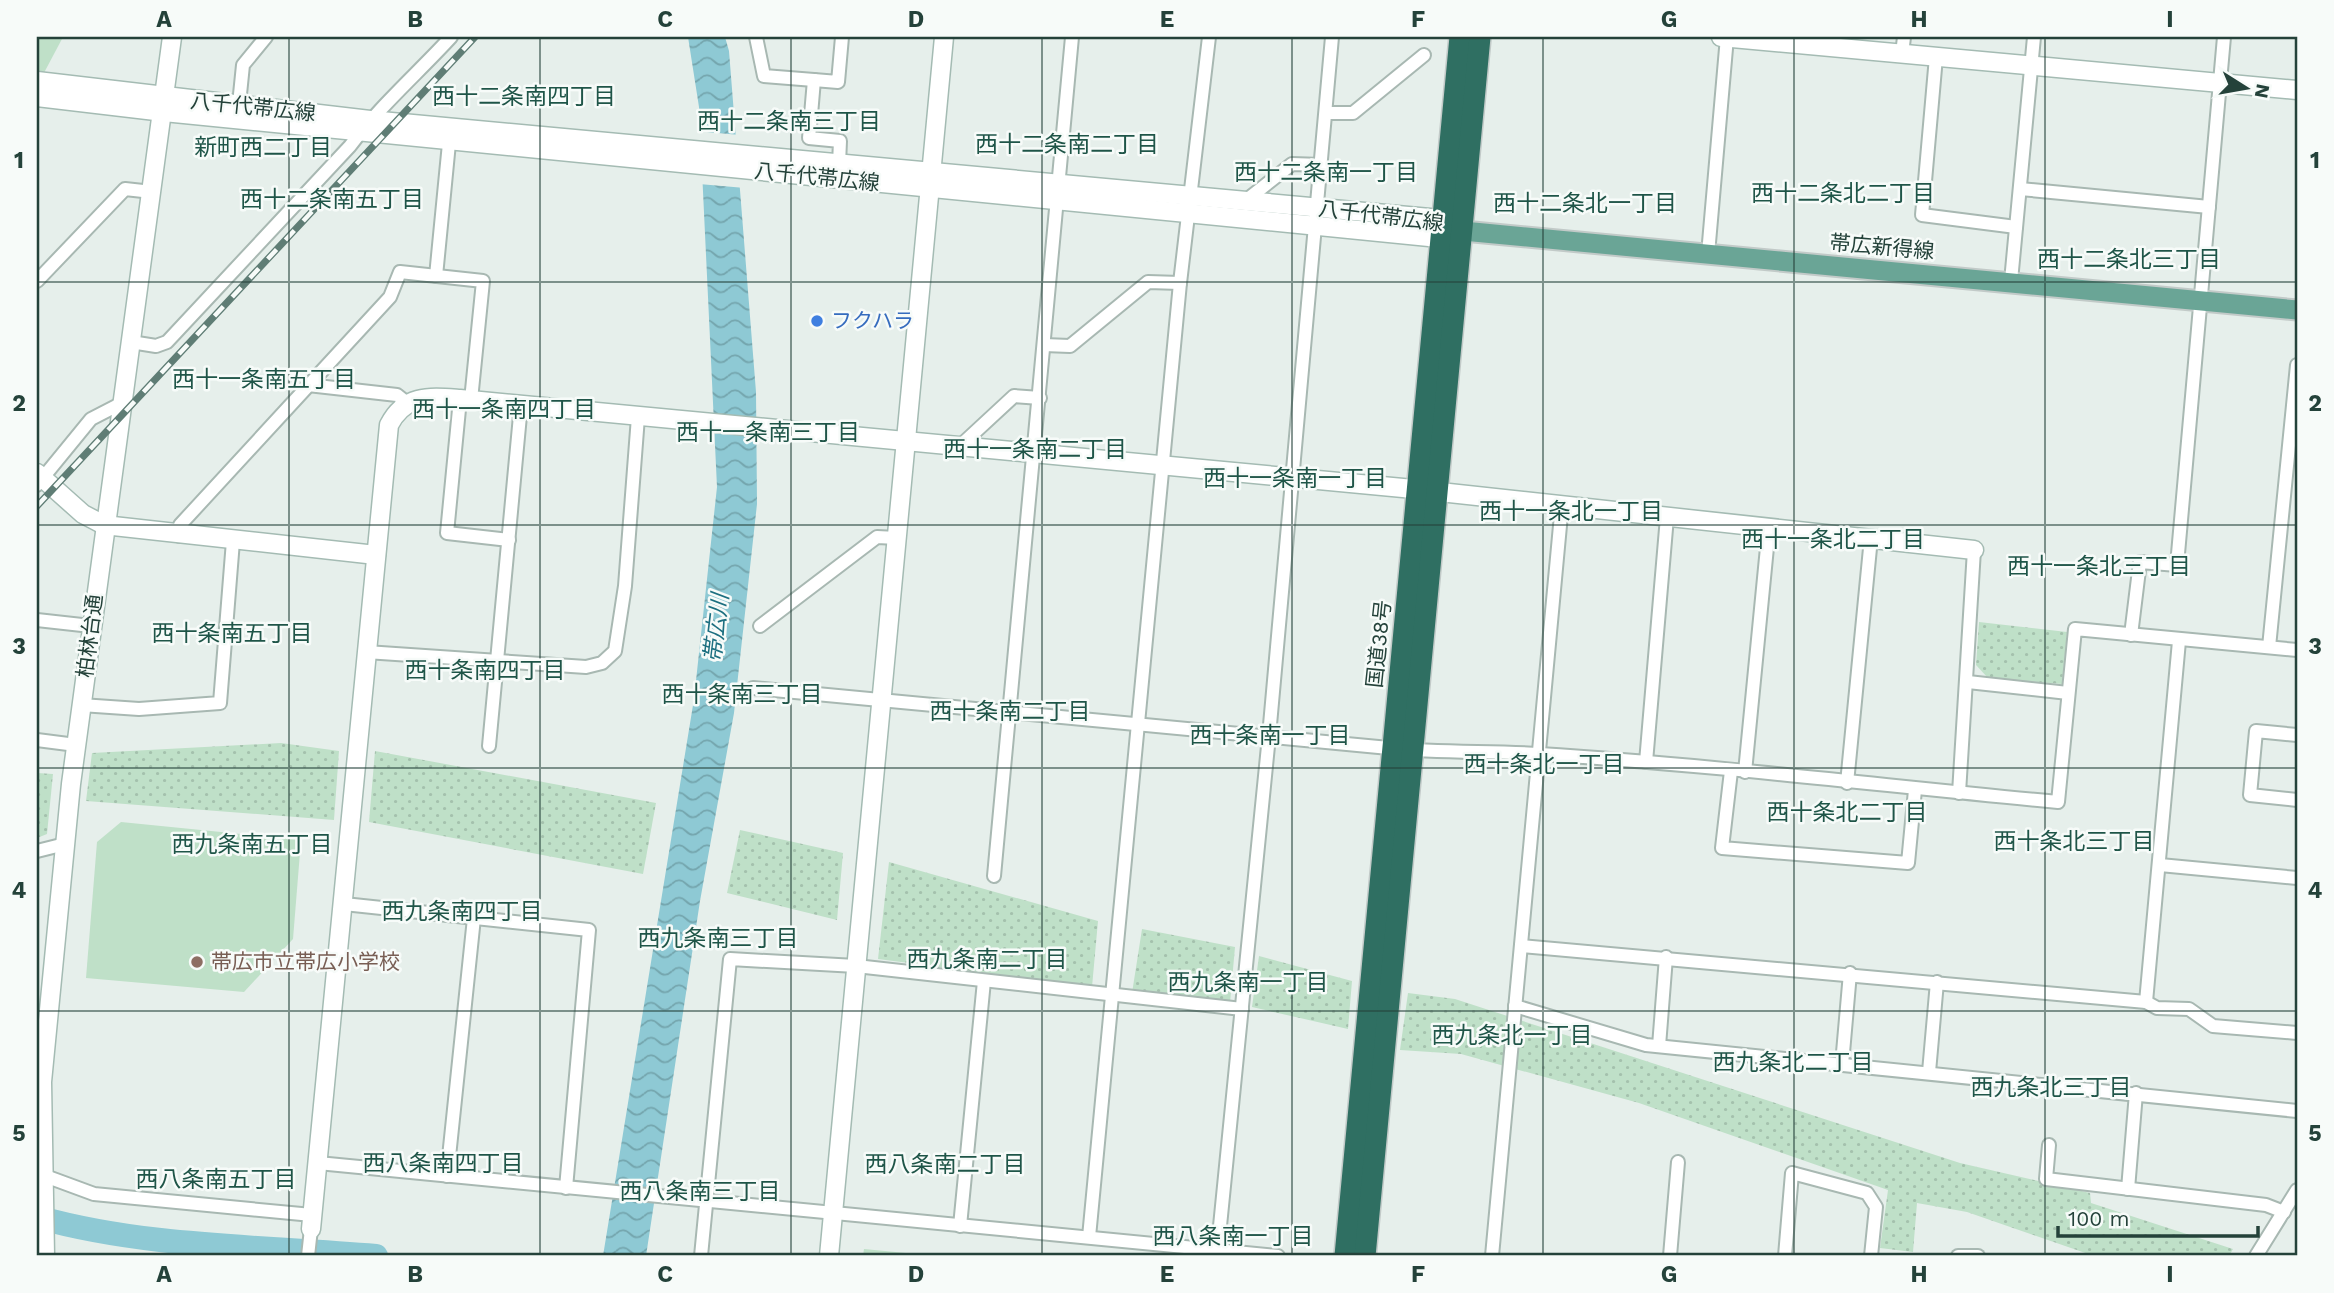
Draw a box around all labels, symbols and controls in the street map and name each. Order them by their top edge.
text: A [156,6,172,33]
text: B [407,6,423,33]
text: C [657,6,673,33]
text: D [908,6,924,33]
text: E [1160,6,1174,33]
text: F [1411,6,1425,33]
text: G [1661,6,1677,33]
text: H [1910,6,1928,33]
text: I [2166,6,2174,33]
north arrow [2212,52,2282,122]
text: N [2250,82,2275,100]
district label: 西十二条南四丁目 [432,83,616,110]
street label: 八千代帯広線 [189,87,317,126]
district label: 西十二条南三丁目 [697,108,881,135]
district label: 西十二条南二丁目 [975,131,1159,158]
district label: 新町西二丁目 [194,134,332,161]
text: 1 [14,147,24,174]
text: 1 [2310,147,2320,174]
street label: 八千代帯広線 [753,157,881,196]
district label: 西十二条南一丁目 [1234,159,1418,186]
district label: 西十二条北二丁目 [1751,180,1935,207]
district label: 西十二条南五丁目 [240,186,424,213]
district label: 西十二条北一丁目 [1493,190,1677,217]
street label: 八千代帯広線 [1317,195,1445,236]
street label: 帯広新得線 [1829,229,1935,264]
district label: 西十二条北三丁目 [2037,246,2221,273]
place label: フクハラ [831,308,914,333]
marker: フクハラ [809,313,825,329]
district label: 西十一条南五丁目 [172,366,356,393]
text: 2 [12,390,26,417]
text: 2 [2308,390,2322,417]
district label: 西十一条南四丁目 [412,396,596,423]
district label: 西十一条南三丁目 [676,419,860,446]
district label: 西十一条南二丁目 [943,436,1127,463]
district label: 西十一条南一丁目 [1203,465,1387,492]
district label: 西十一条北一丁目 [1479,498,1663,525]
district label: 西十一条北二丁目 [1741,526,1925,553]
district label: 西十一条北三丁目 [2007,553,2191,580]
water label: 帯広川 [699,589,734,664]
street label: 柏林台通 [72,593,107,679]
street label: 国道38号 [1361,599,1396,689]
district label: 西十条南五丁目 [152,620,313,647]
text: 3 [12,633,26,660]
text: 3 [2308,633,2322,660]
district label: 西十条南四丁目 [405,657,566,684]
district label: 西十条南三丁目 [662,681,823,708]
district label: 西十条南二丁目 [930,698,1091,725]
district label: 西十条南一丁目 [1190,722,1351,749]
district label: 西十条北一丁目 [1464,751,1625,778]
district label: 西十条北二丁目 [1767,799,1928,826]
district label: 西十条北三丁目 [1994,828,2155,855]
district label: 西九条南五丁目 [172,831,333,858]
text: 4 [12,877,27,904]
text: 4 [2308,877,2323,904]
district label: 西九条南四丁目 [382,898,543,925]
district label: 西九条南三丁目 [638,925,799,952]
district label: 西九条南二丁目 [907,946,1068,973]
place label: 帯広市立帯広小学校 [211,949,400,974]
marker: 帯広市立帯広小学校 [189,954,205,970]
district label: 西九条南一丁目 [1168,969,1329,996]
district label: 西九条北一丁目 [1432,1022,1593,1049]
district label: 西九条北二丁目 [1713,1049,1874,1076]
district label: 西九条北三丁目 [1971,1074,2132,1101]
text: 5 [12,1120,26,1147]
text: 5 [2308,1120,2322,1147]
district label: 西八条南四丁目 [363,1150,524,1177]
district label: 西八条南二丁目 [865,1151,1026,1178]
district label: 西八条南五丁目 [136,1166,297,1193]
district label: 西八条南三丁目 [620,1178,781,1205]
scale bar [2058,1195,2257,1239]
text: 100 m [2068,1206,2130,1231]
district label: 西八条南一丁目 [1153,1223,1314,1250]
text: A [156,1261,172,1288]
text: B [407,1261,423,1288]
text: C [657,1261,673,1288]
text: D [908,1261,924,1288]
text: E [1160,1261,1174,1288]
text: F [1411,1261,1425,1288]
text: G [1661,1261,1677,1288]
text: H [1910,1261,1928,1288]
text: I [2166,1261,2174,1288]

